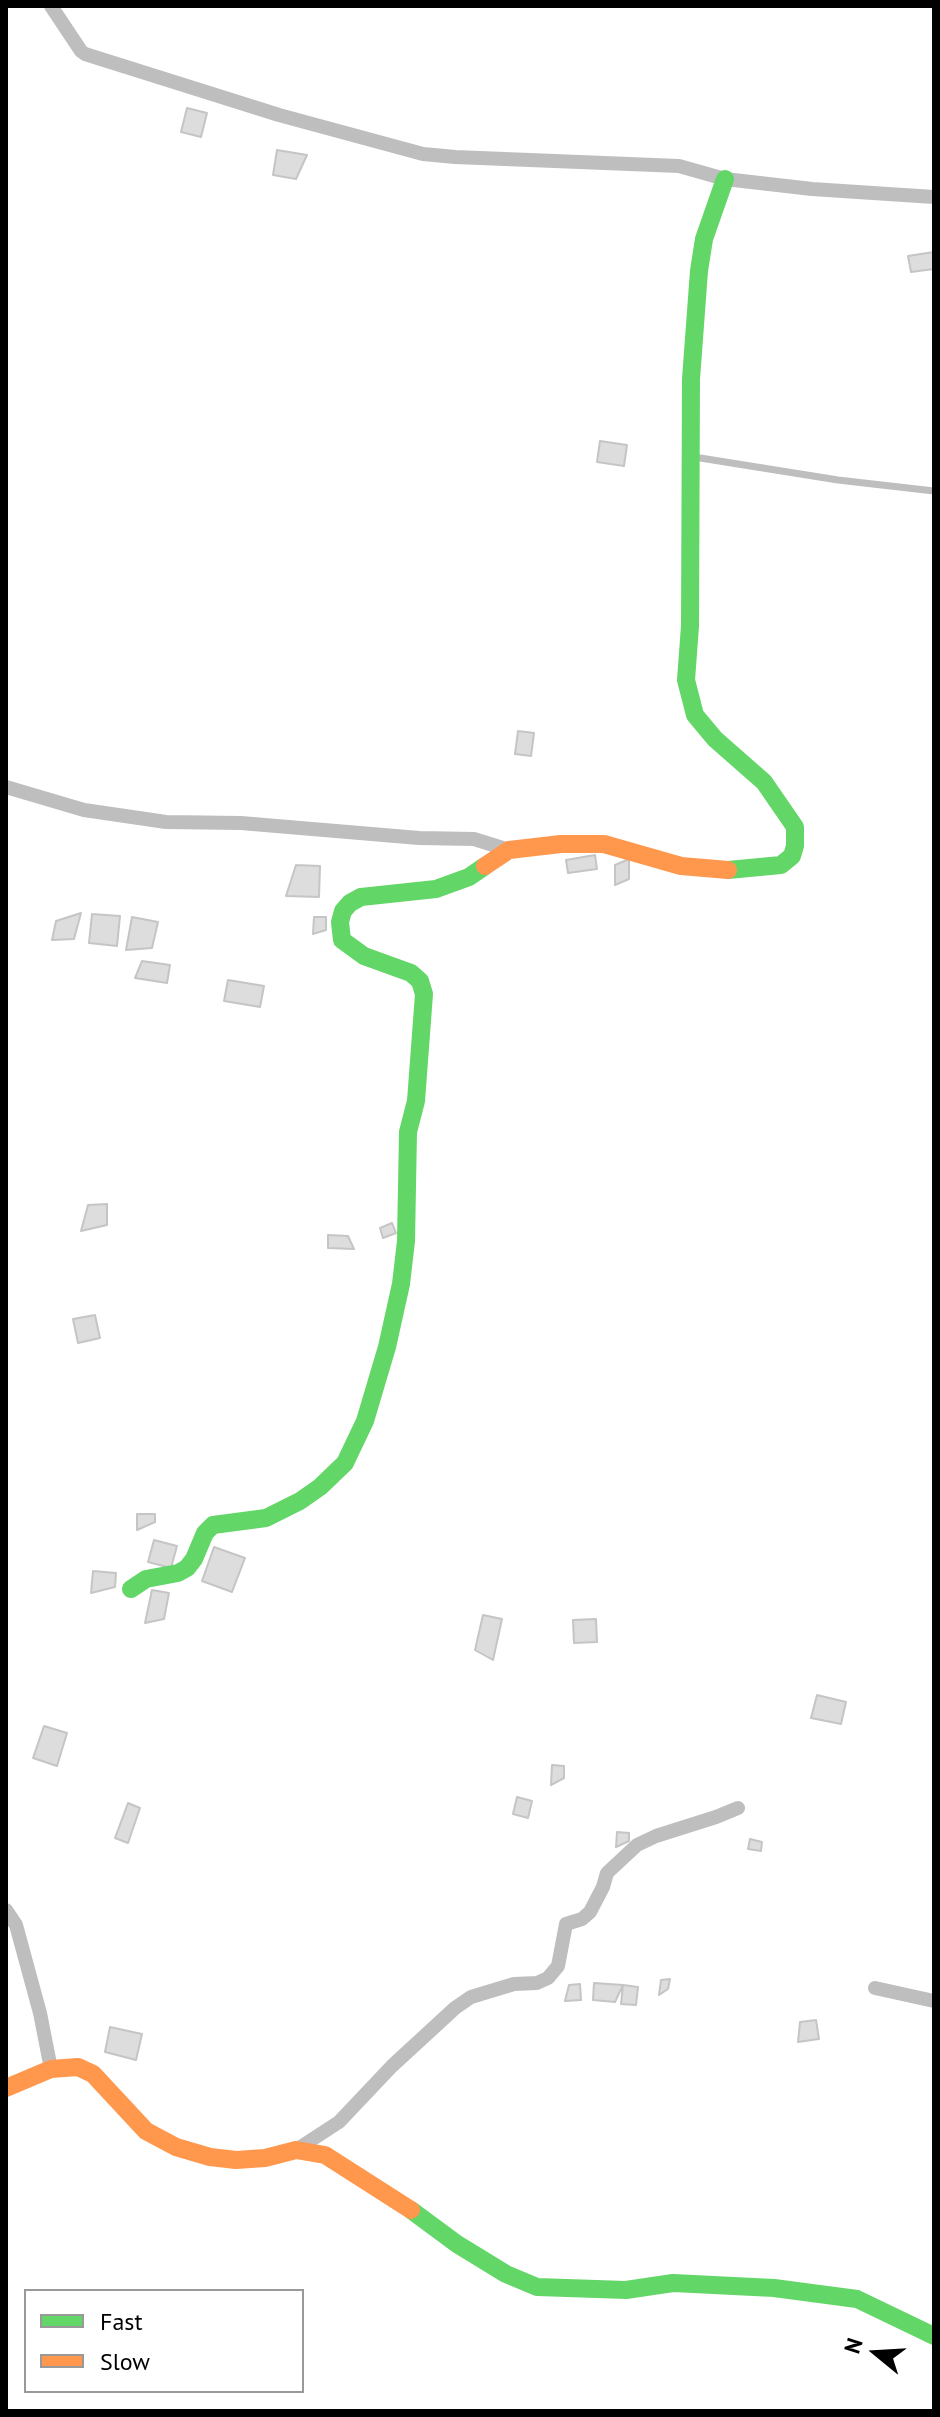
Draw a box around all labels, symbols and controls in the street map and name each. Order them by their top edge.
legend [24,2289,304,2393]
text: Fast [100,2306,143,2337]
north arrow [836,2313,916,2393]
text: N [838,2334,869,2357]
text: Slow [100,2346,150,2377]

